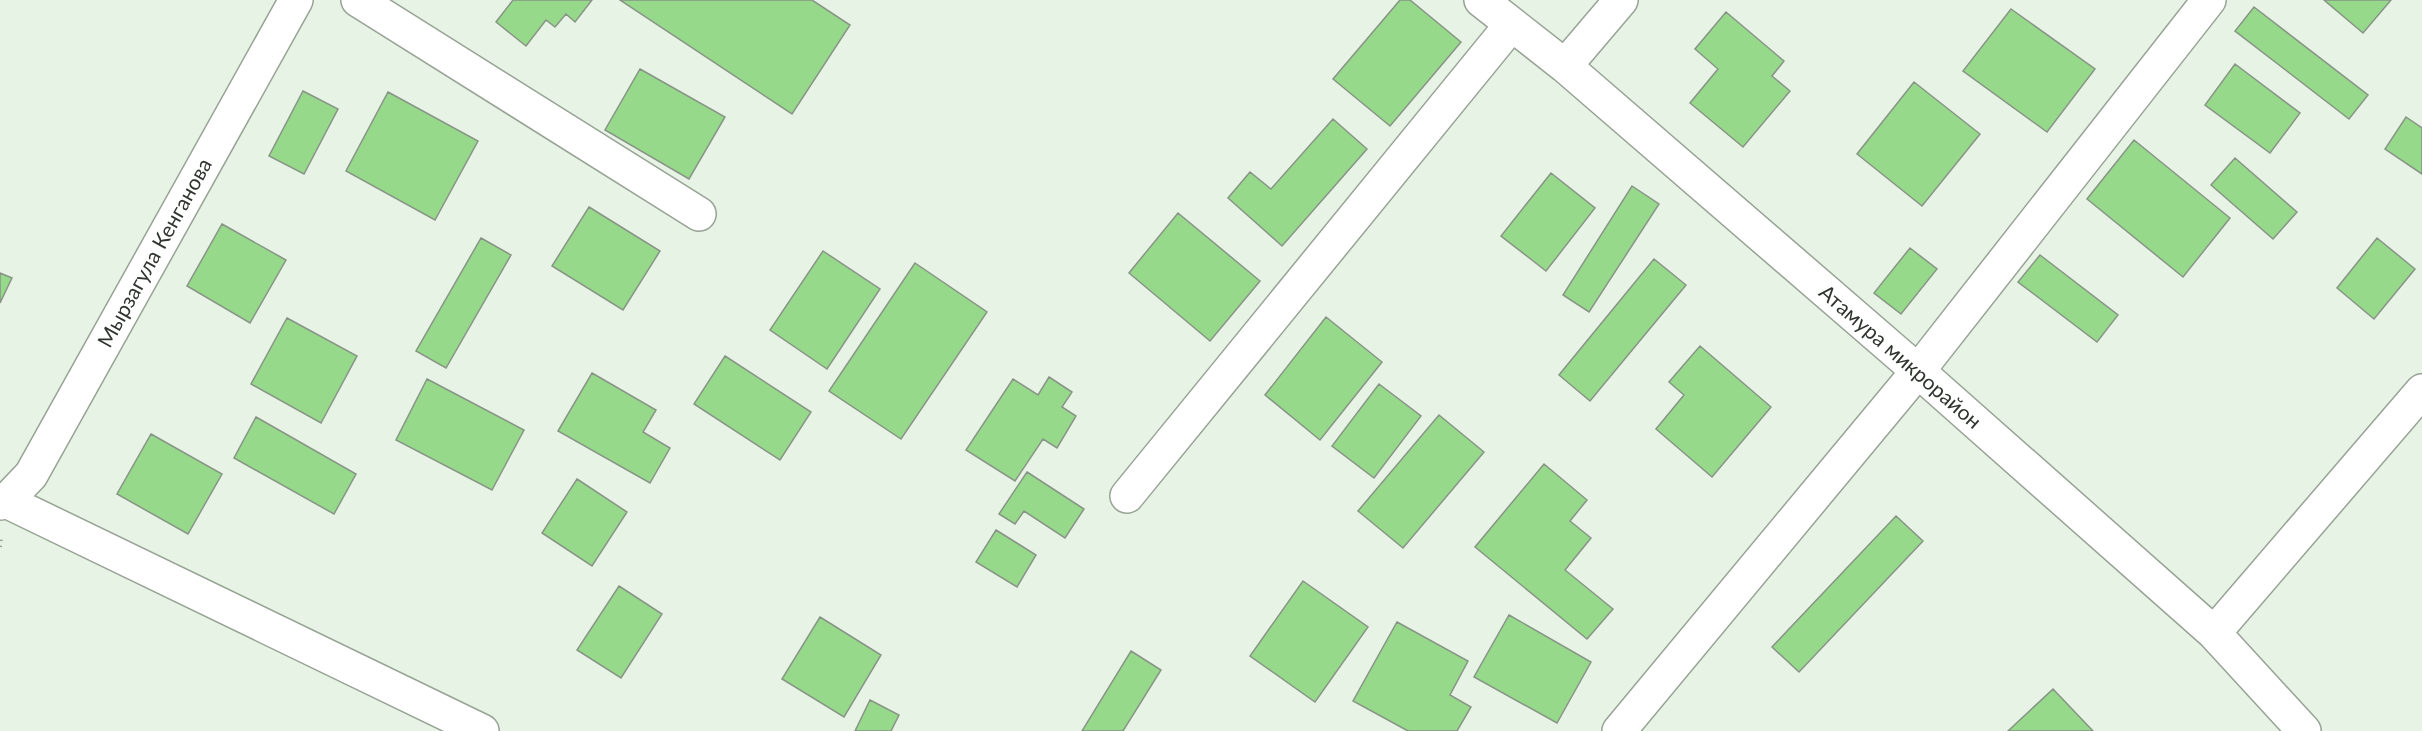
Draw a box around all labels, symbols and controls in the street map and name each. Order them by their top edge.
street label: Мырзагула Кенганова [91,153,216,351]
street label: Атамура микрорайон [1815,279,1987,433]

